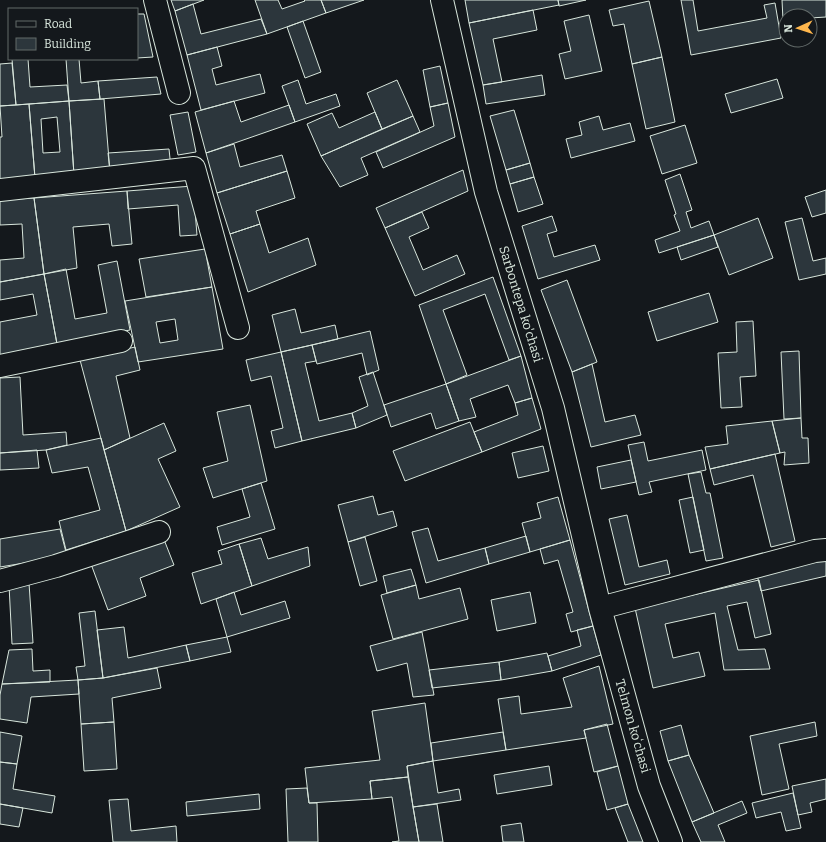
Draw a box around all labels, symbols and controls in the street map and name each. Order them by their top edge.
legend [8,8,138,60]
north arrow [778,8,818,48]
text: Road [44,17,72,31]
text: N [782,23,795,33]
text: Building [44,37,91,51]
street label: Sarbontepa ko'chasi [496,244,546,364]
street label: Telmon koʻchasi [612,677,654,775]

